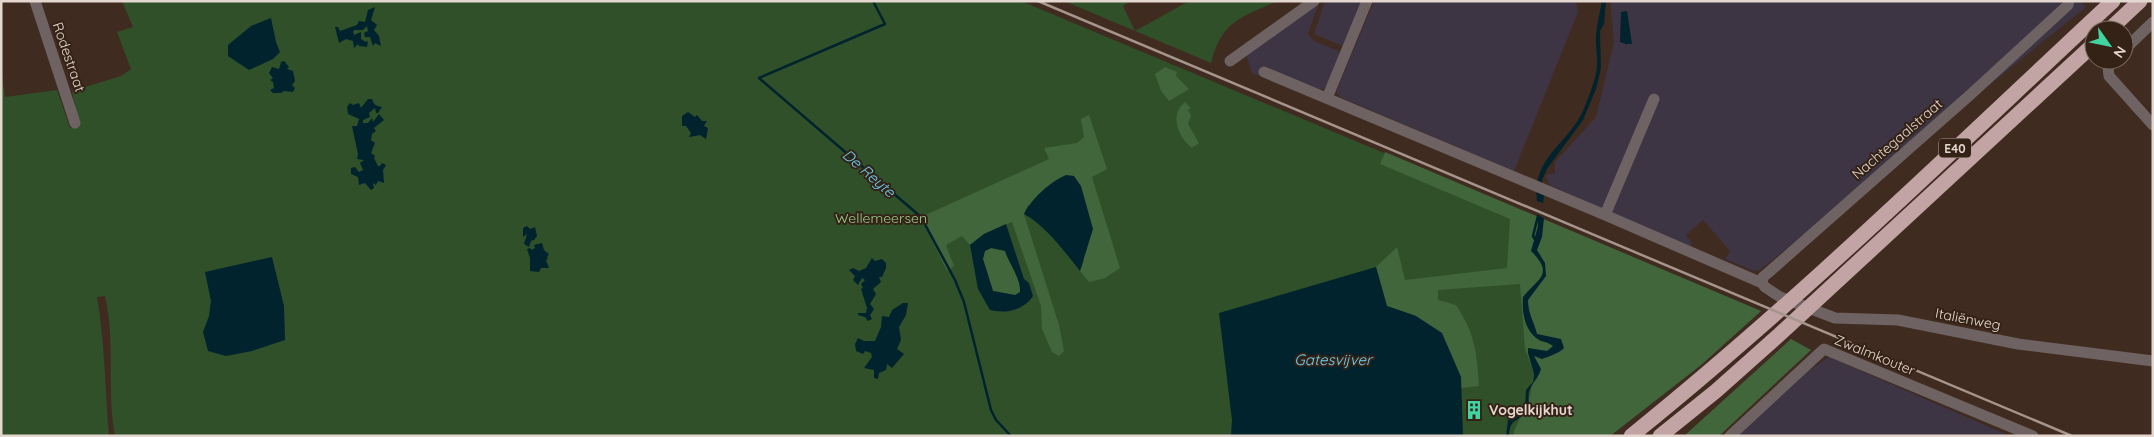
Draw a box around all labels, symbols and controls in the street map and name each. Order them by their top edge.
street label: Rodestraat [49,20,89,94]
north arrow [2084,20,2134,70]
text: N [2110,43,2130,61]
street label: Nachtegaalstraat [1848,95,1946,183]
road number: E40 [1939,138,1971,158]
water label: De Reyte [839,145,900,201]
park label: Wellemeersen [835,209,927,227]
street label: Italiënweg [1934,304,2002,334]
street label: Zwalmkouter [1832,331,1919,380]
water label: Gatesvijver [1294,350,1374,369]
building icon: Vogelkijkhut [1463,399,1485,421]
place label: Vogelkijkhut [1489,401,1573,419]

